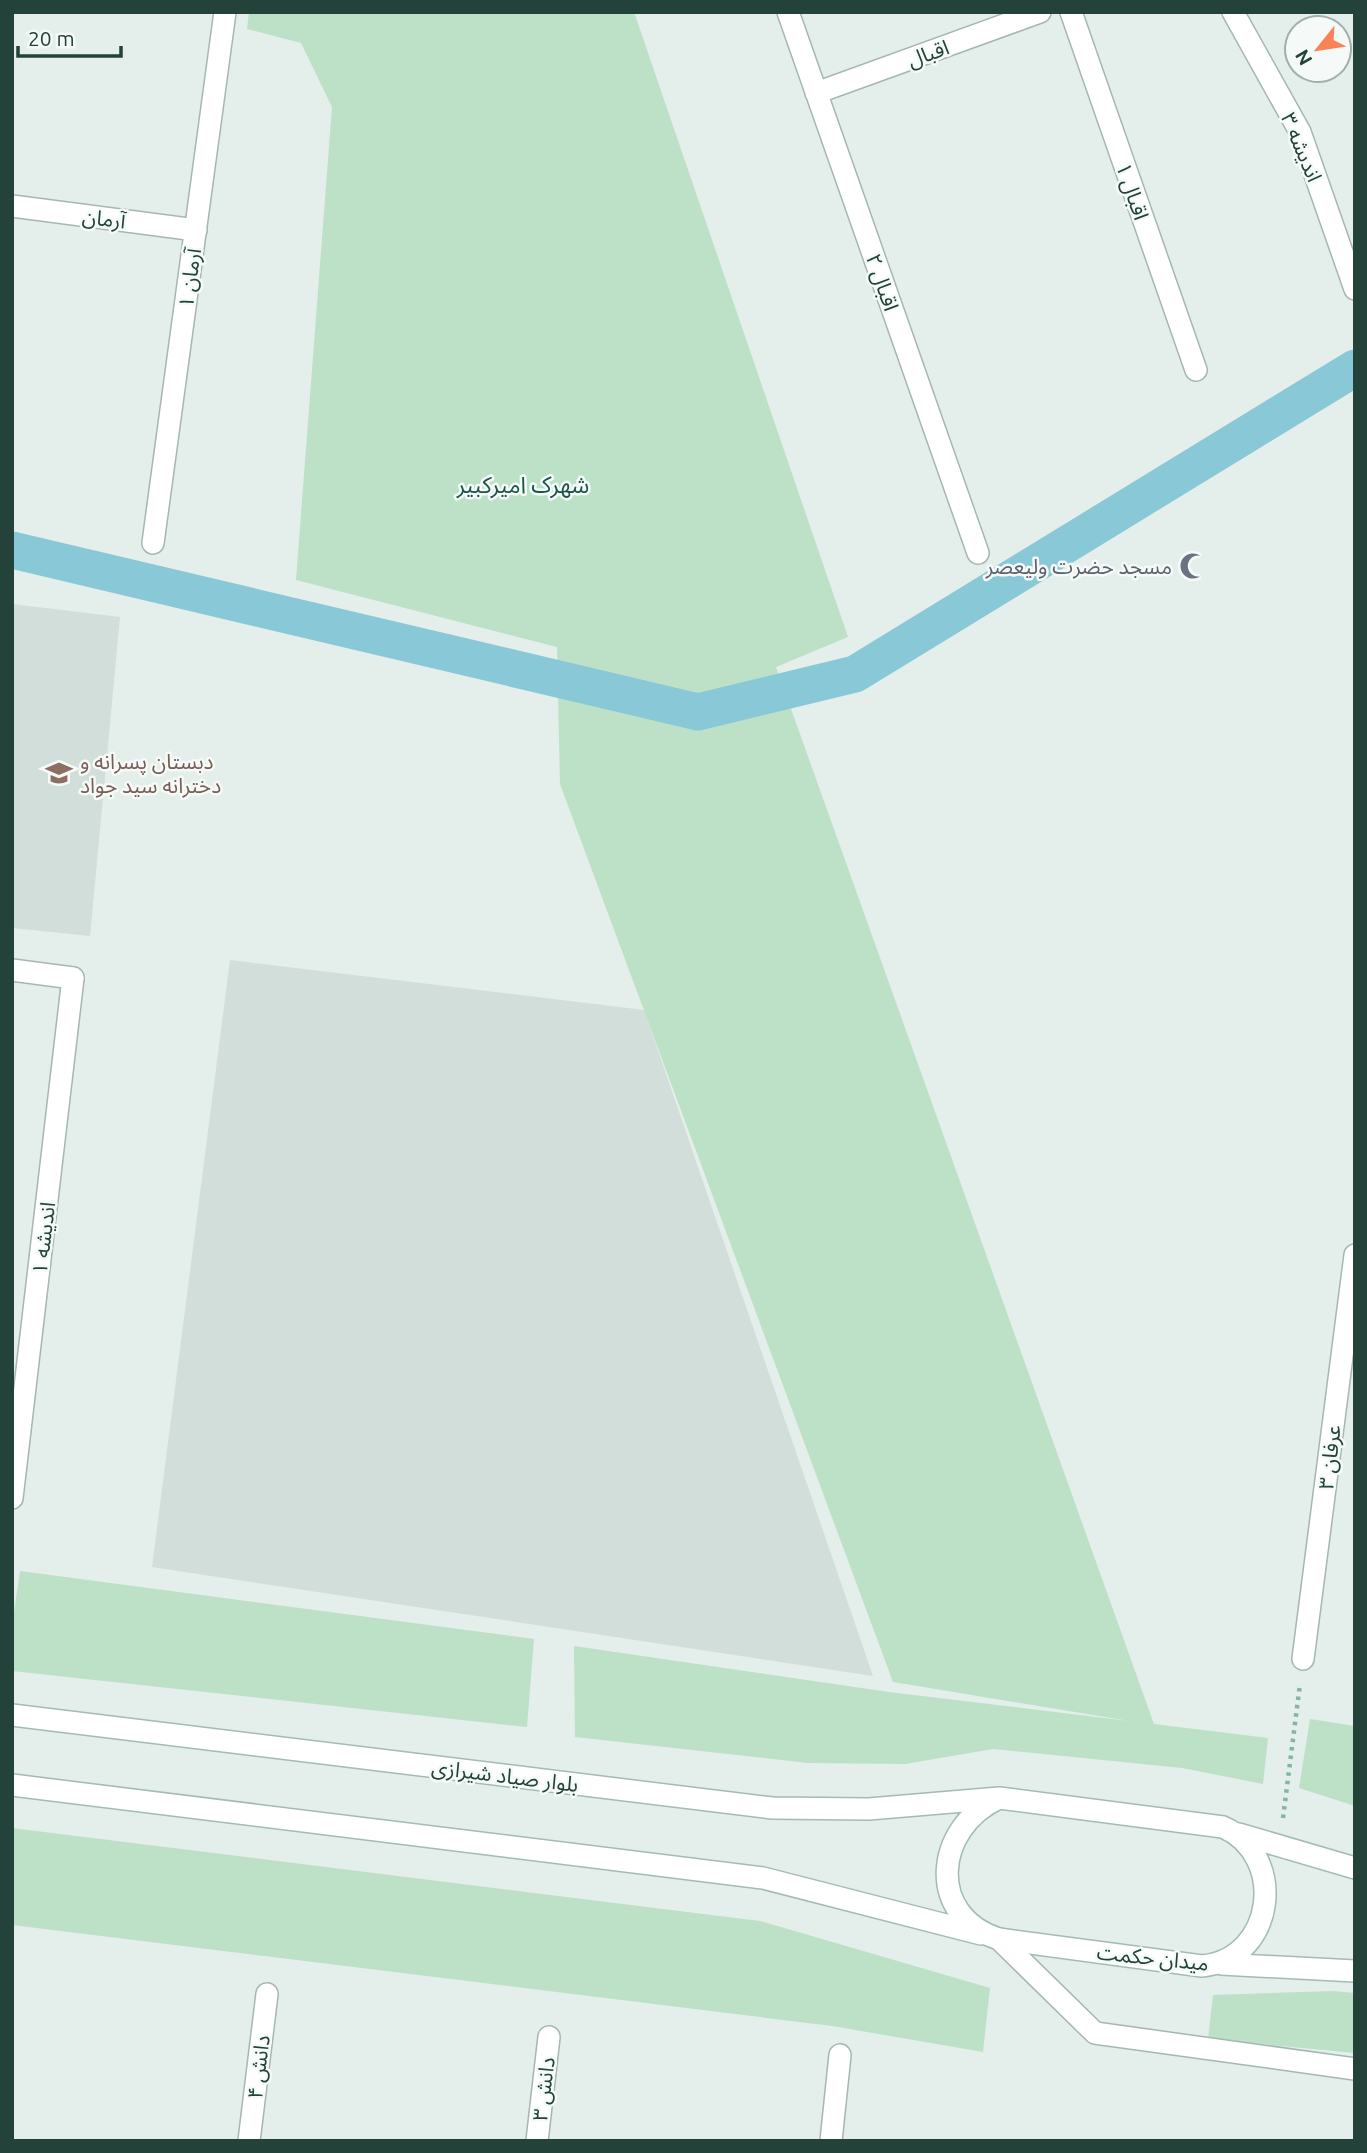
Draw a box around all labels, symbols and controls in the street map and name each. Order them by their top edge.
scale bar [18,14,121,58]
north arrow [1283,14,1353,84]
text: 20 m [28,26,75,50]
street label: اقبال [904,34,952,72]
text: N [1290,46,1316,69]
street label: اندیشه ۳ [1277,109,1327,185]
street label: اقبال ۱ [1111,159,1154,223]
street label: آرمان [81,203,128,234]
street label: آرمان ۱ [173,246,206,310]
street label: اقبال ۲ [861,250,904,314]
district label: شهرک امیرکبیر [456,472,589,499]
mosque icon: مسجد حضرت ولیعصر [1178,551,1208,581]
place label: مسجد حضرت ولیعصر [985,554,1172,579]
place label: دبستان پسرانه و دخترانه سید جواد [80,749,221,798]
school or university icon: دبستان پسرانه و دخترانه سید جواد [44,758,74,788]
street label: اندیشه ۱ [27,1200,59,1276]
street label: عرفان ۳ [1313,1423,1346,1491]
street label: بلوار صیاد شیرازی [430,1754,580,1797]
street label: میدان حکمت [1096,1939,1210,1976]
street label: دانش ۴ [242,2034,275,2100]
street label: دانش ۳ [527,2056,560,2122]

